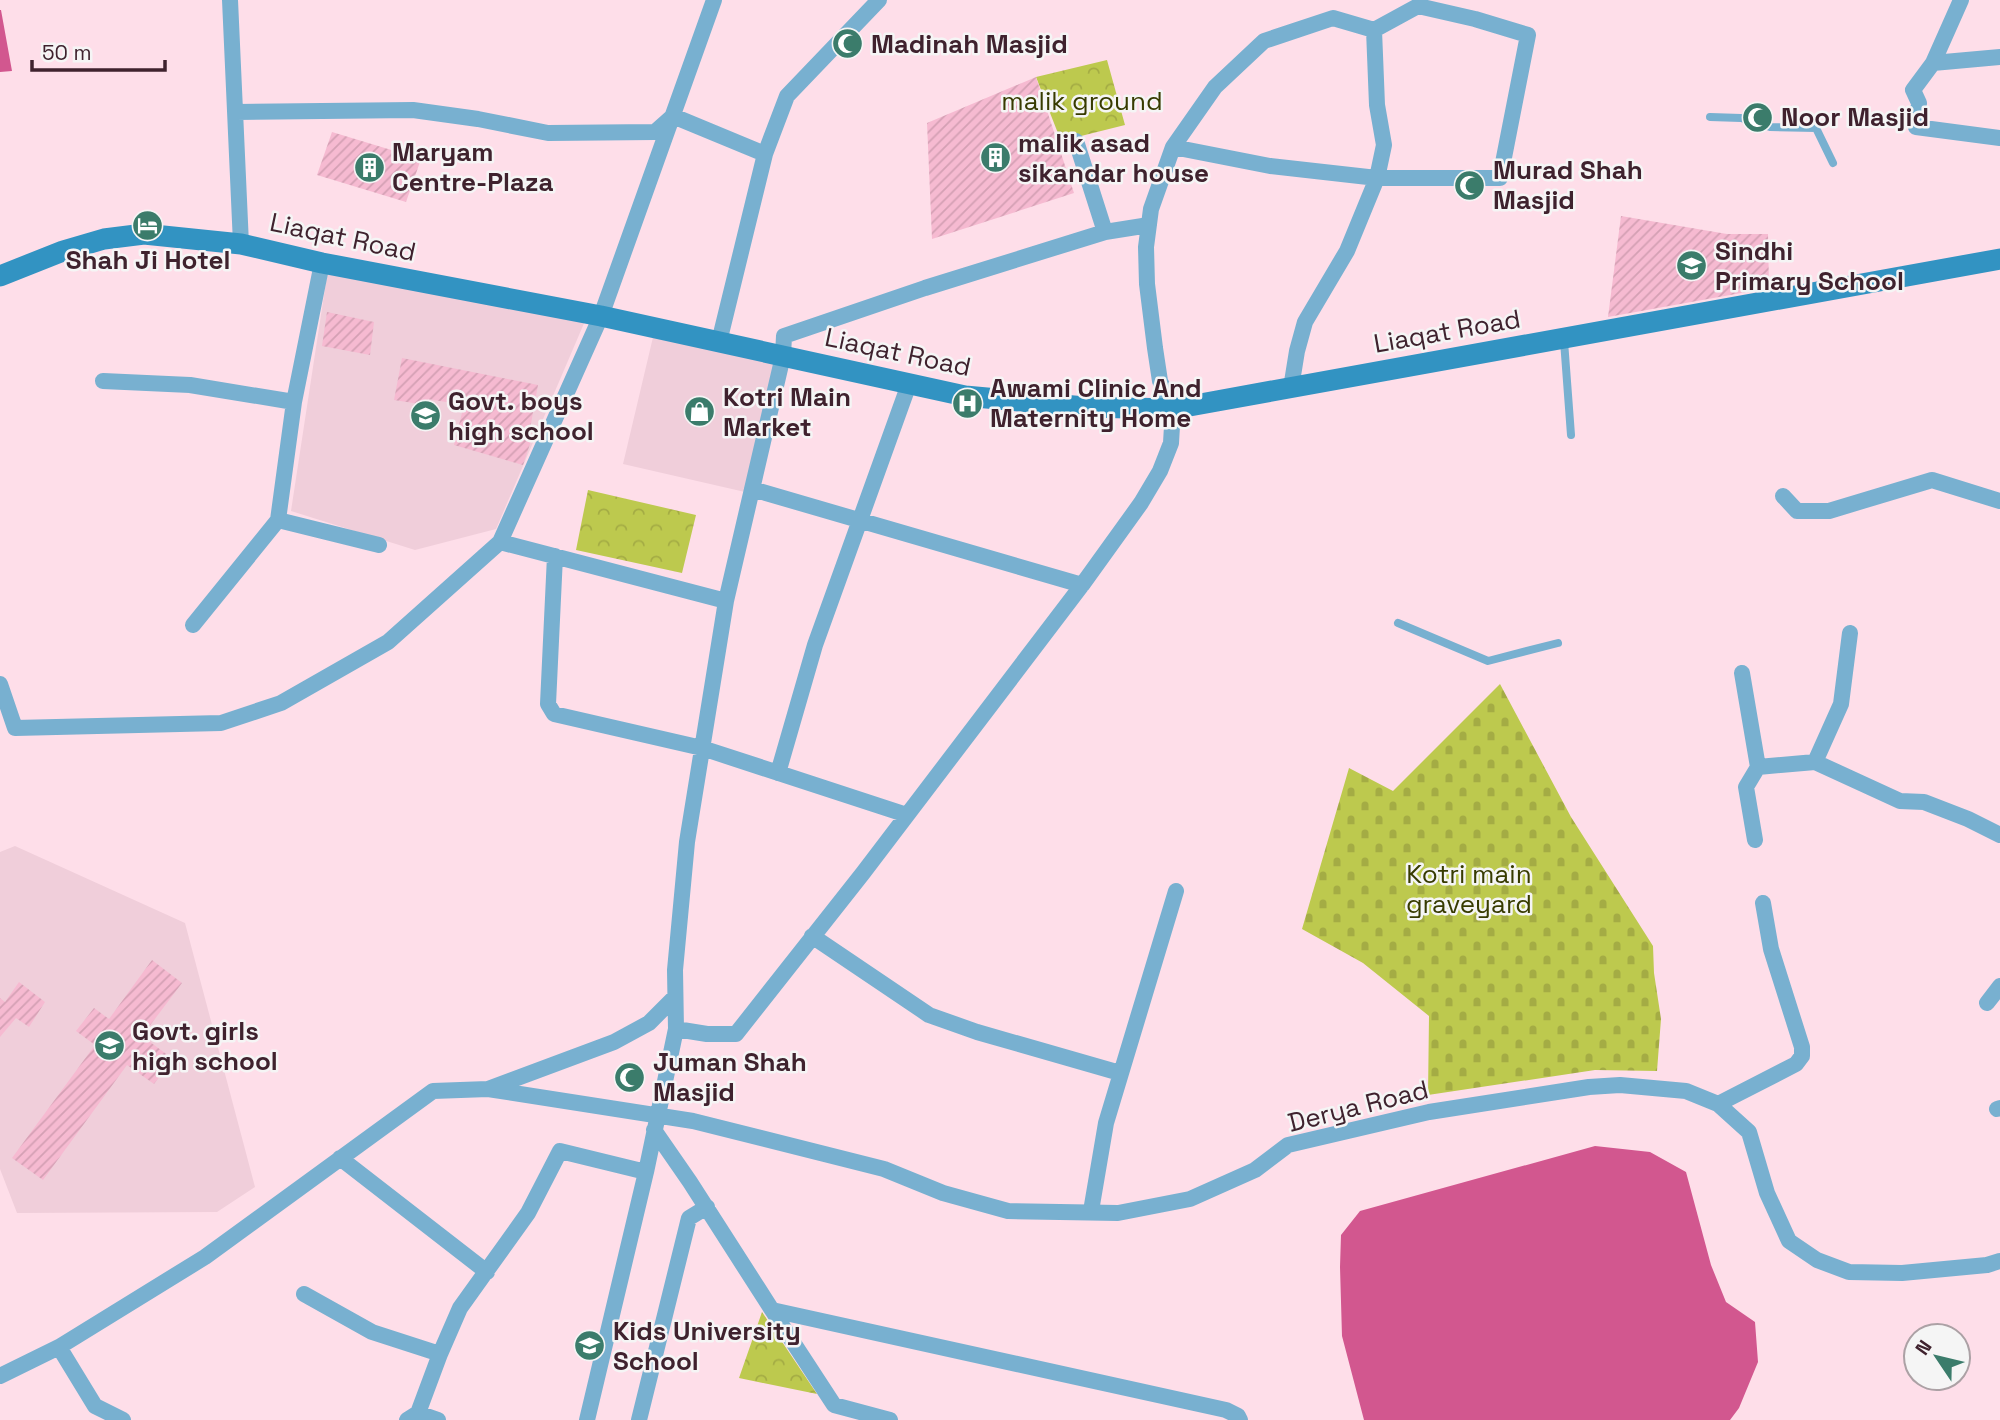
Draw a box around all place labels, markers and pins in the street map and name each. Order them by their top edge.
mosque icon: Madinah Masjid [831,27,865,61]
place label: Madinah Masjid [871,27,1068,61]
mosque icon: Noor Masjid [1741,100,1775,134]
place label: Noor Masjid [1781,100,1929,134]
place label: malik asad sikandar house [1018,126,1209,190]
place label: Maryam Centre-Plaza [392,135,553,199]
building icon: malik asad sikandar house [978,141,1012,175]
building icon: Maryam Centre-Plaza [352,150,386,184]
place label: Murad Shah Masjid [1493,153,1643,217]
mosque icon: Murad Shah Masjid [1453,168,1487,202]
hotel icon: Shah Ji Hotel [131,208,165,242]
place label: Sindhi Primary School [1715,234,1904,298]
place label: Shah Ji Hotel [66,243,230,277]
school or university icon: Sindhi Primary School [1675,249,1709,283]
place label: Awami Clinic And Maternity Home [990,371,1202,435]
place label: Kotri Main Market [723,380,851,444]
place label: Govt. boys high school [448,384,594,448]
hospital icon: Awami Clinic And Maternity Home [950,386,984,420]
shop icon: Kotri Main Market [683,395,717,429]
school or university icon: Govt. boys high school [408,399,442,433]
place label: Govt. girls high school [132,1014,278,1078]
school or university icon: Govt. girls high school [92,1029,126,1063]
place label: Juman Shah Masjid [653,1045,807,1109]
mosque icon: Juman Shah Masjid [613,1060,647,1094]
place label: Kids University School [613,1314,801,1378]
school or university icon: Kids University School [573,1329,607,1363]

